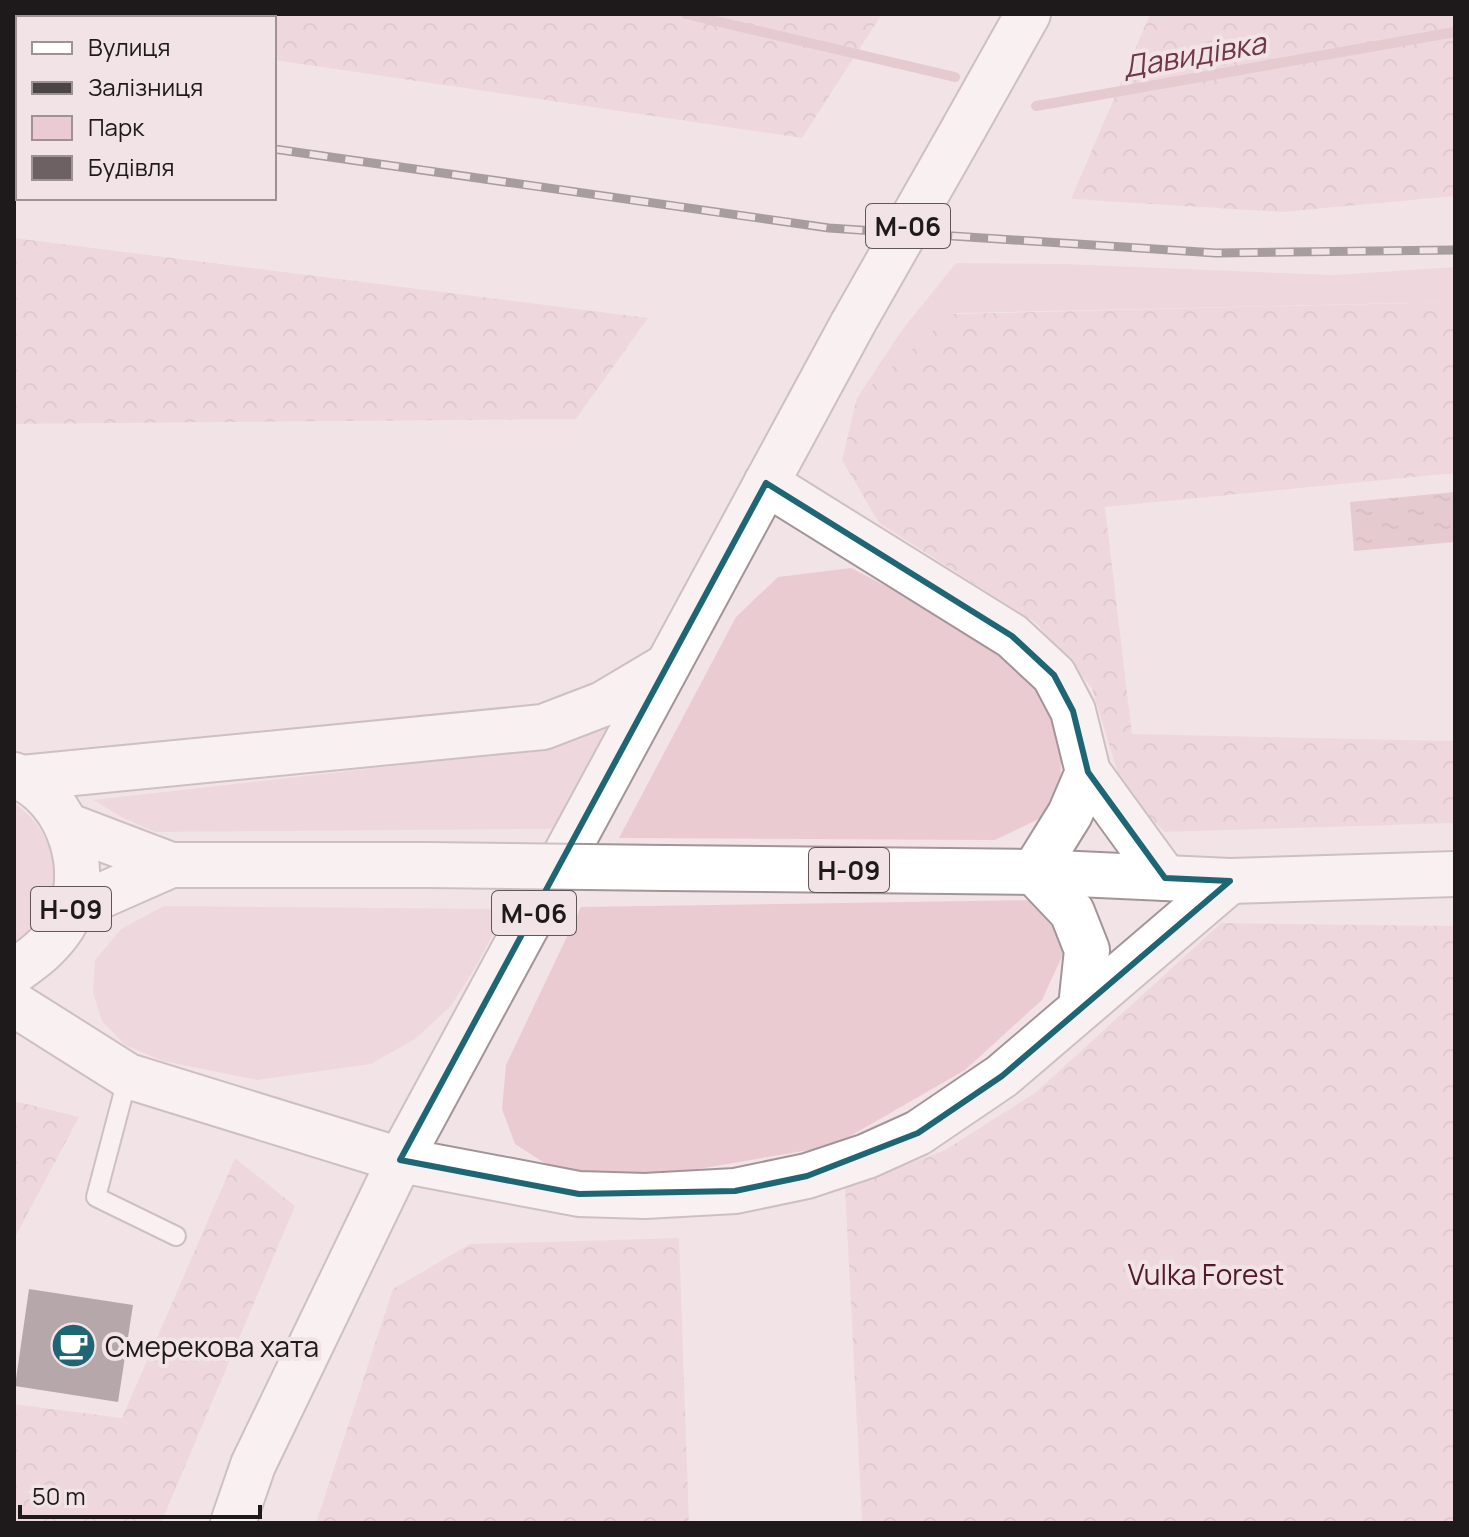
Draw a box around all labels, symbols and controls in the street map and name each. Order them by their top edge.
legend [16,16,276,200]
water label: Давидівка [1119,21,1270,87]
text: Вулиця [88,30,170,63]
text: Залізниця [88,70,203,103]
text: Парк [88,110,145,143]
text: Будівля [88,150,175,183]
road number: М-06 [866,204,950,248]
road number: Н-09 [809,848,889,892]
road number: Н-09 [31,887,111,931]
road number: М-06 [492,891,576,935]
park label: Vulka Forest [1128,1255,1284,1293]
cafe icon: Смерекова хата [50,1322,98,1370]
place label: Смерекова хата [105,1327,319,1365]
scale bar [20,1469,260,1519]
text: 50 m [32,1479,86,1512]

